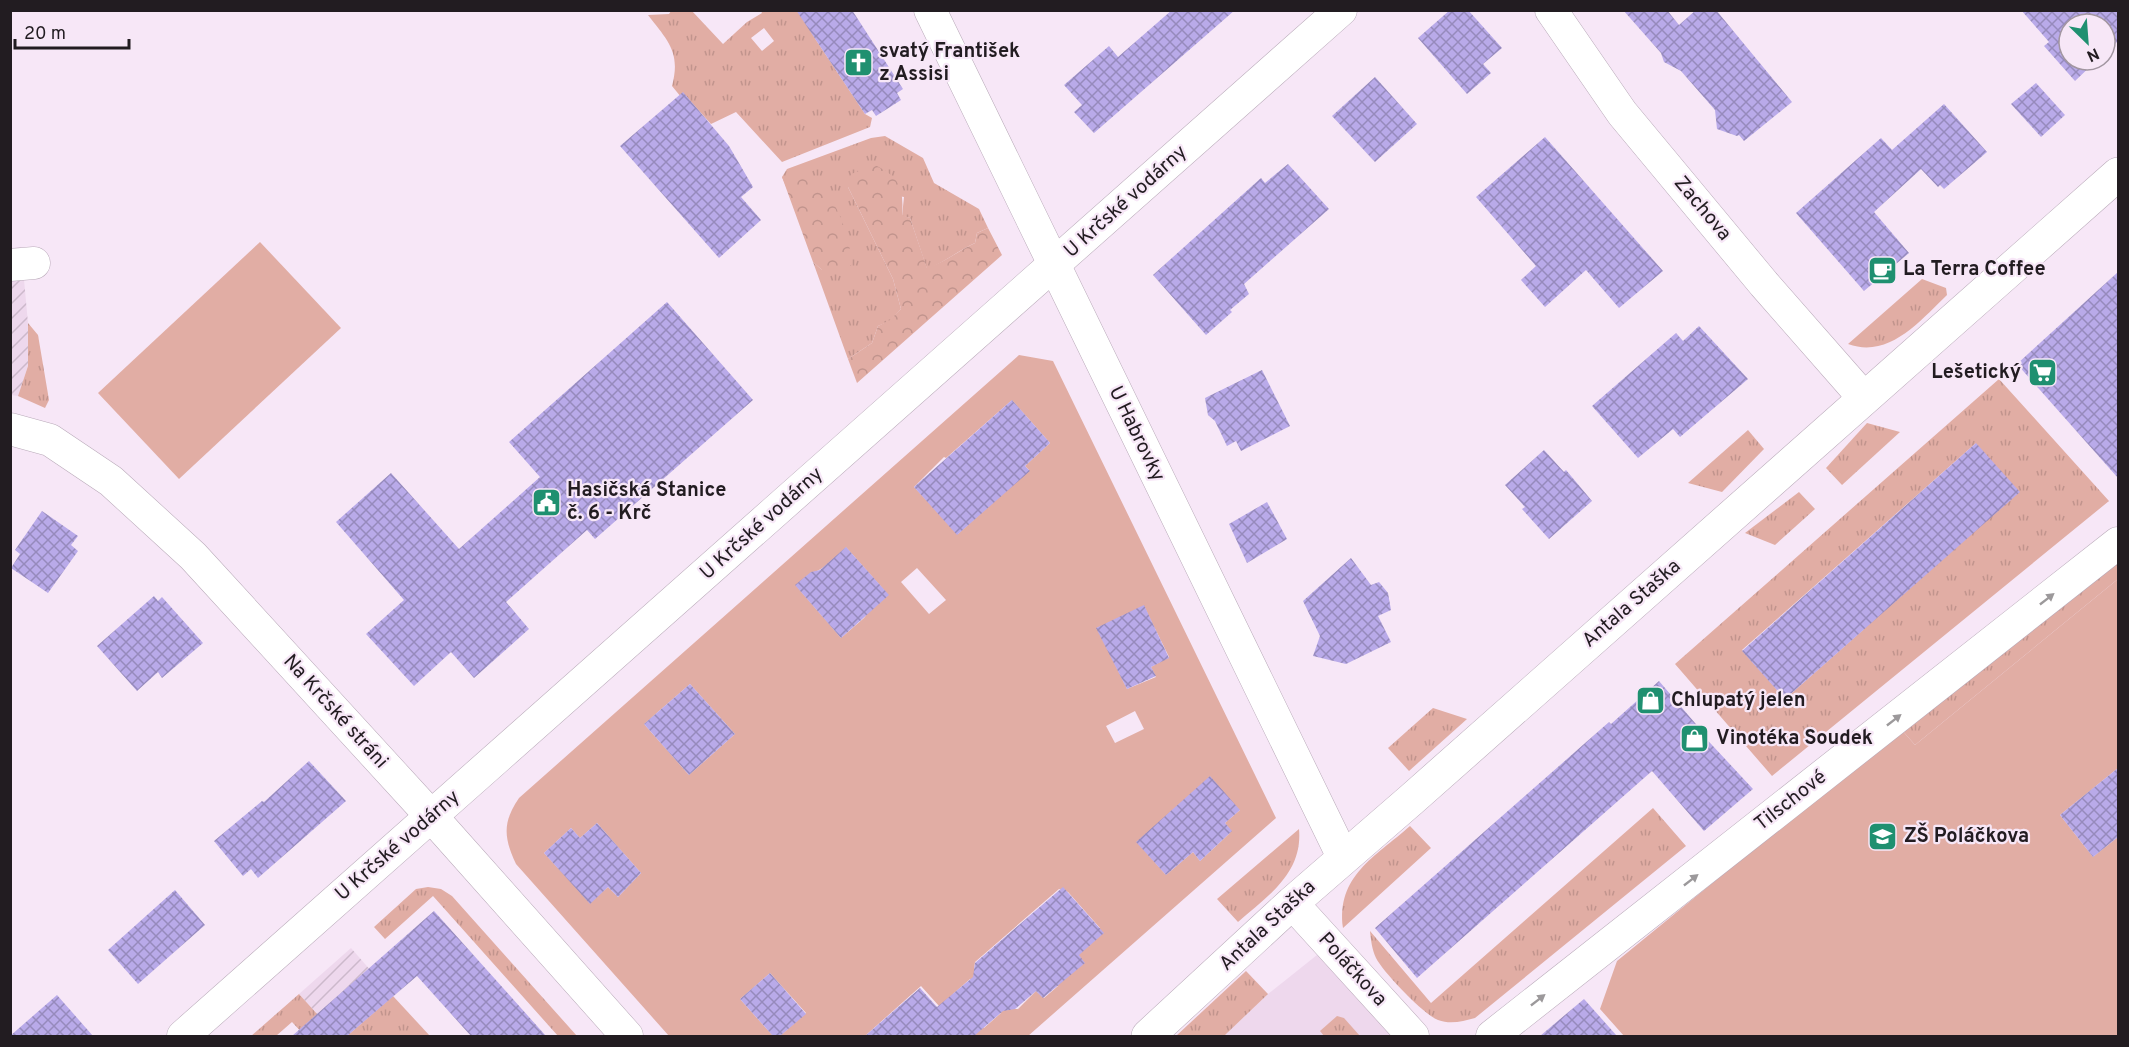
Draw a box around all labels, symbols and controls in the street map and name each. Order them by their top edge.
scale bar [15,12,129,50]
north arrow [2057,12,2117,72]
text: 20 m [24,23,66,46]
place label: svatý František z Assisi [879,39,1020,88]
text: N [2083,42,2102,65]
church icon: svatý František z Assisi [842,47,874,79]
street label: U Krčské vodárny [1059,140,1193,264]
street label: Zachova [1667,171,1737,247]
cafe icon: La Terra Coffee [1866,254,1898,286]
place label: La Terra Coffee [1903,257,2046,283]
supermarket icon: Lešetický [2026,357,2058,389]
place label: Lešetický [1931,360,2021,386]
street label: U Habrovky [1102,382,1170,486]
street label: U Krčské vodárny [695,462,829,586]
place label: Hasičská Stanice č. 6 - Krč [567,478,726,527]
public building icon: Hasičská Stanice č. 6 - Krč [530,487,562,519]
street label: Antala Staška [1577,554,1687,654]
one-way arrow [2040,594,2055,606]
street label: Na Krčské stráni [277,649,393,775]
shop icon: Chlupatý jelen [1634,685,1666,717]
place label: Chlupatý jelen [1671,688,1806,714]
one-way arrow [1886,713,1902,726]
shop icon: Vinotéka Soudek [1679,723,1711,755]
place label: Vinotéka Soudek [1716,726,1873,752]
street label: Tilschové [1750,765,1832,837]
street label: U Krčské vodárny [330,785,466,907]
school or university icon: ZŠ Poláčkova [1867,821,1899,853]
place label: ZŠ Poláčkova [1904,822,2029,850]
one-way arrow [1684,874,1699,886]
street label: Antala Staška [1214,875,1322,977]
street label: Poláčkova [1312,927,1392,1013]
one-way arrow [1530,994,1546,1007]

